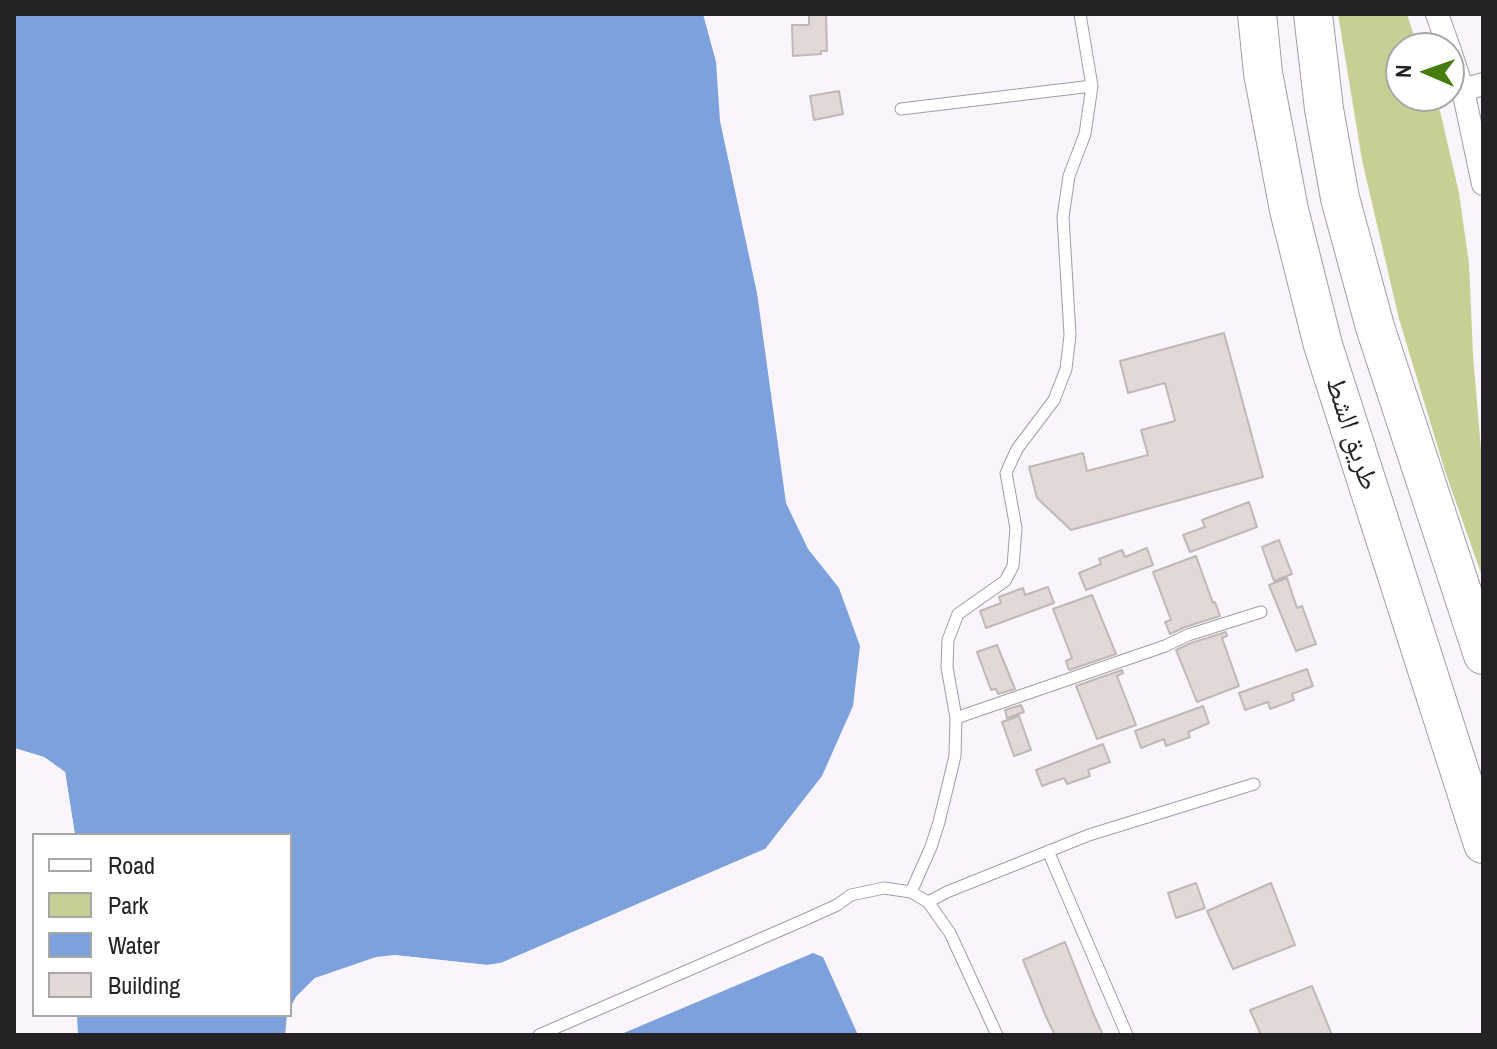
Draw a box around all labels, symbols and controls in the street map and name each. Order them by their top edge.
north arrow [1385,32,1465,112]
text: N [1388,64,1418,78]
street label: طريق الشط [1317,373,1385,495]
legend [32,833,292,1017]
text: Road [108,849,155,881]
text: Park [108,889,148,921]
text: Water [108,929,160,961]
text: Building [108,969,180,1001]

